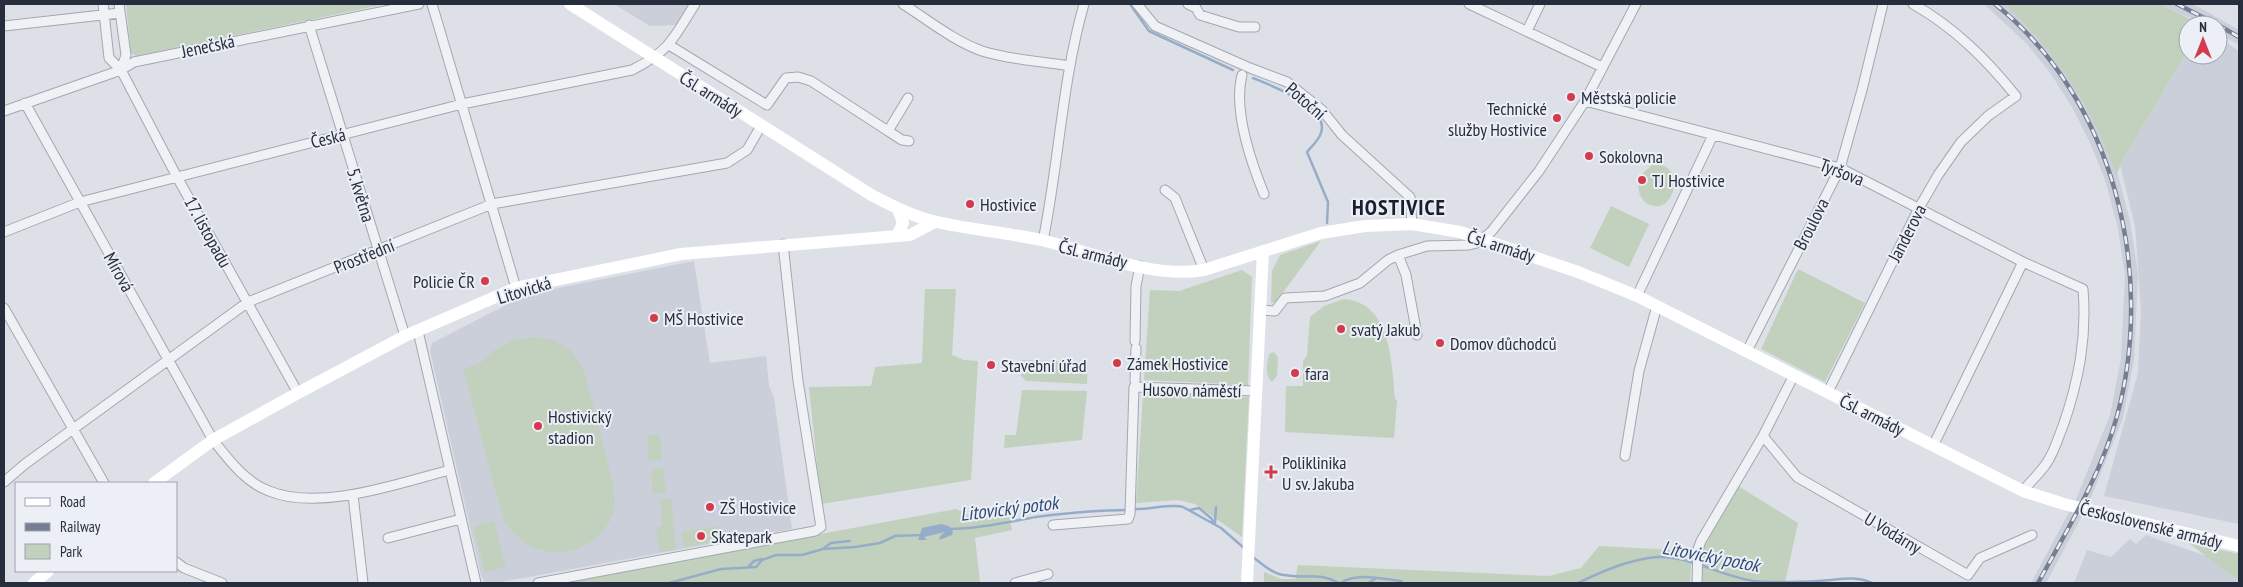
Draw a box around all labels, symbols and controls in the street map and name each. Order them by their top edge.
north arrow [2178,15,2228,65]
text: N [2199,18,2207,36]
street label: Jenečská [178,29,237,63]
street label: Čsl. armády [675,66,747,122]
street label: Potoční [1281,77,1331,125]
place label: Městská policie [1581,86,1676,109]
marker: Městská policie [1565,91,1577,103]
place label: Technické služby Hostivice [1448,97,1547,141]
marker: Technické služby Hostivice [1551,112,1563,124]
street label: Česká [308,123,348,153]
place label: Sokolovna [1599,145,1663,168]
marker: Sokolovna [1583,150,1595,162]
street label: Tyršova [1817,153,1867,191]
street label: 5. května [342,165,380,225]
place label: TJ Hostivice [1652,169,1725,192]
marker: TJ Hostivice [1636,174,1648,186]
street label: 17. listopadu [179,192,237,272]
place label: Hostivice [980,193,1037,216]
district label: HOSTIVICE [1352,193,1446,221]
street label: Broulova [1788,194,1834,254]
marker: Hostivice [964,198,976,210]
street label: Janderova [1882,200,1931,266]
street label: Čsl. armády [1464,224,1538,268]
street label: Prostřední [330,233,398,279]
street label: Čsl. armády [1056,234,1130,274]
street label: Mírová [99,248,139,296]
place label: Policie ČR [413,270,475,293]
street label: Litovická [494,271,554,309]
marker: Policie ČR [479,275,491,287]
place label: MŠ Hostivice [664,307,744,330]
marker: MŠ Hostivice [648,312,660,324]
place label: svatý Jakub [1351,318,1421,341]
marker: svatý Jakub [1335,323,1347,335]
place label: Domov důchodců [1450,332,1557,355]
marker: Domov důchodců [1434,337,1446,349]
place label: Zámek Hostivice [1127,352,1228,375]
place label: Stavební úřad [1001,354,1086,377]
marker: Zámek Hostivice [1111,357,1123,369]
marker: Stavební úřad [985,359,997,371]
place label: fara [1305,362,1329,385]
marker: fara [1289,367,1301,379]
street label: Husovo náměstí [1142,378,1242,402]
street label: Čsl. armády [1836,389,1908,441]
place label: Hostivický stadion [548,405,612,449]
marker: Hostivický stadion [532,420,544,432]
place label: Poliklinika U sv. Jakuba [1282,451,1354,495]
marker: Poliklinika U sv. Jakuba [1264,465,1278,479]
legend [15,482,178,572]
water label: Litovický potok [959,490,1062,526]
text: Road [60,492,86,511]
place label: ZŠ Hostivice [720,496,796,519]
street label: Československé armády [2077,496,2225,554]
marker: ZŠ Hostivice [704,501,716,513]
street label: U Vodárny [1860,507,1926,559]
text: Railway [60,517,101,536]
place label: Skatepark [711,525,772,548]
marker: Skatepark [695,530,707,542]
water label: Litovický potok [1660,535,1764,578]
text: Park [60,542,82,561]

